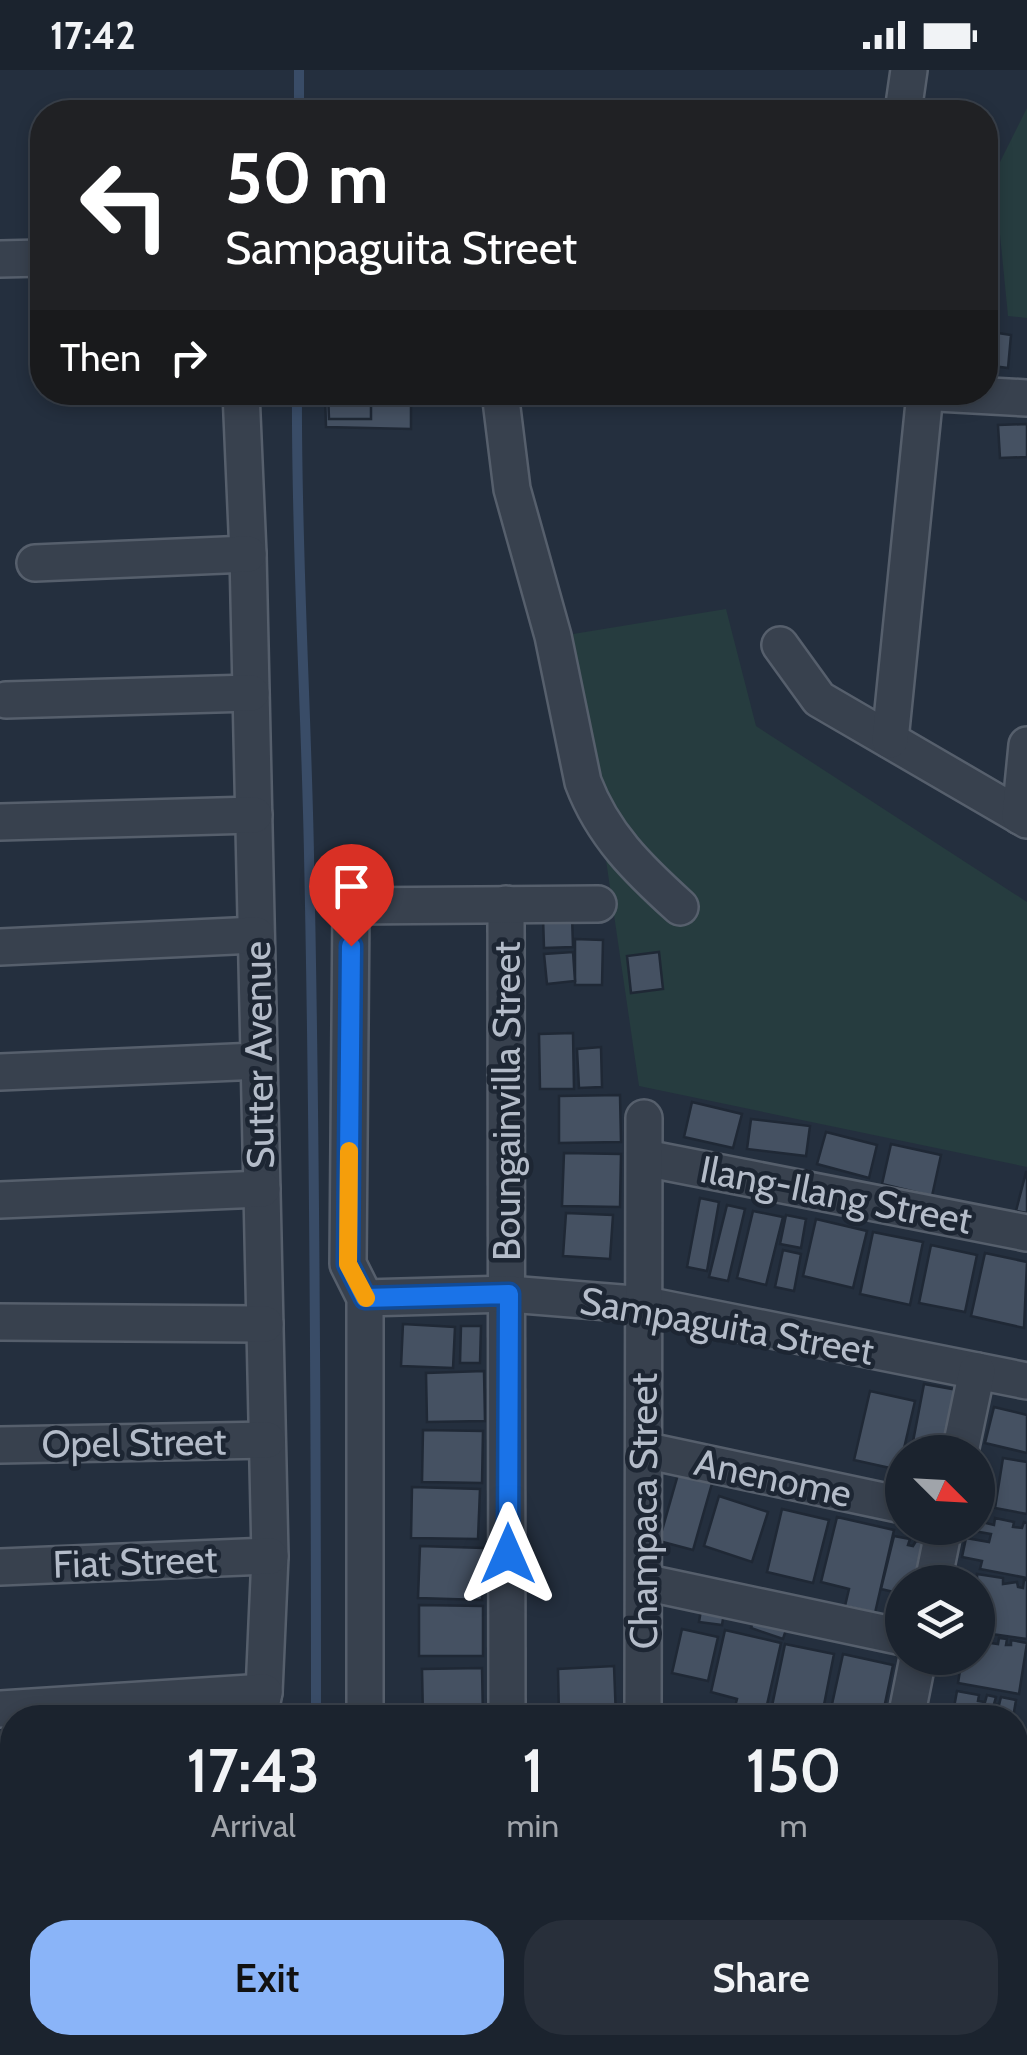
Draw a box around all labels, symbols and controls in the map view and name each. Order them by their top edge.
text: 17:42 [50,12,136,59]
text: 50 m [225,135,389,221]
icon: left [60,140,190,270]
text: Sampaguita Street [225,221,577,275]
icon: right [161,330,216,385]
text: Then [60,334,141,381]
pin [309,844,394,947]
icon: arrive [324,859,379,914]
street label: Sutter Avenue [233,941,284,1169]
street label: Boungainvilla Street [483,941,530,1261]
street label: Ilang-Ilang Street [696,1145,976,1244]
street label: Sampaguita Street [577,1277,878,1374]
street label: Champaca Street [620,1372,667,1649]
street label: Opel Street [41,1417,227,1468]
north arrow [885,1435,995,1545]
map controls [885,1435,995,1675]
street label: Anenome [690,1438,856,1517]
position arrow [456,1502,560,1606]
street label: Fiat Street [52,1535,218,1588]
button: layers [885,1565,995,1675]
text: 17:43 [187,1734,320,1807]
text: 1 [522,1734,543,1807]
text: 150 [746,1734,841,1807]
text: Arrival [211,1806,296,1845]
text: min [506,1806,559,1845]
text: m [780,1806,808,1845]
button: Exit [30,1920,504,2035]
button: Share [524,1920,998,2035]

